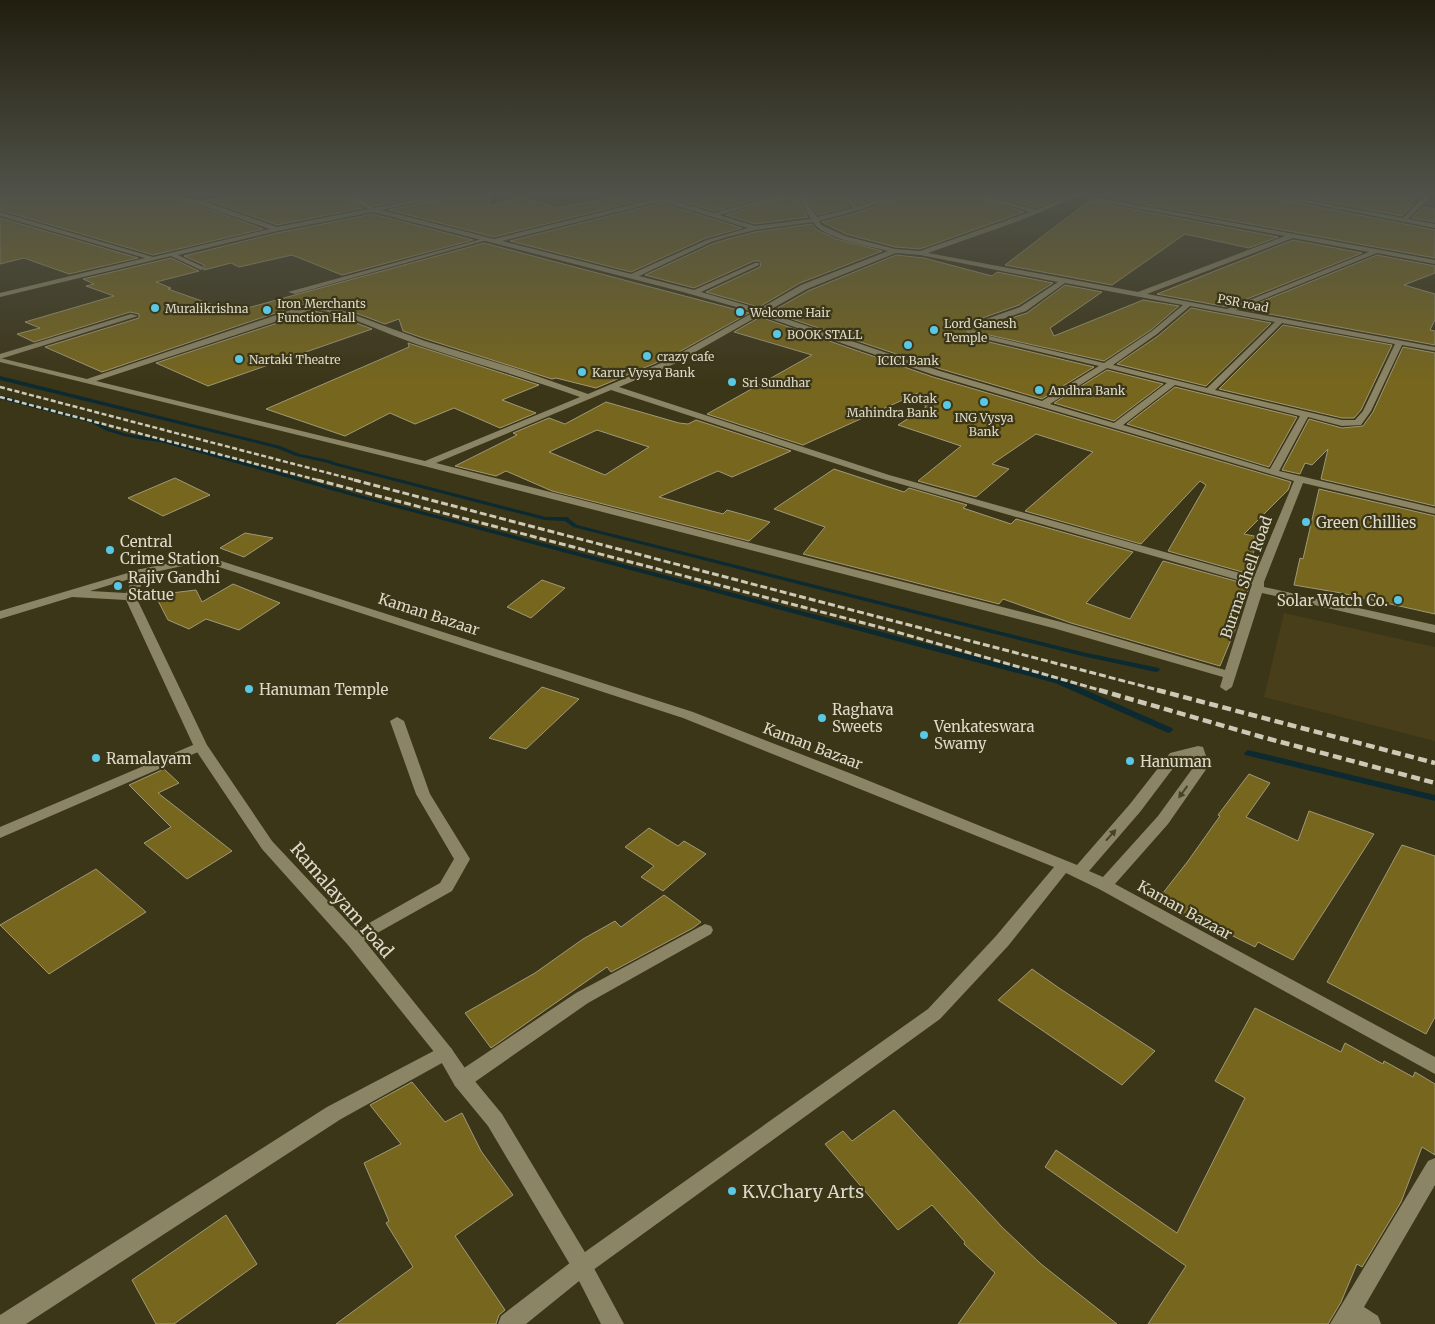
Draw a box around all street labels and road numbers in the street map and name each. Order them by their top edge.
street label: PSR road [1216,291,1270,315]
street label: Burma Shell Road [1216,513,1276,641]
street label: Kaman Bazaar [376,589,482,639]
street label: Kaman Bazaar [761,718,866,774]
street label: Ramalayam road [285,837,399,963]
street label: Kaman Bazaar [1134,876,1236,944]

